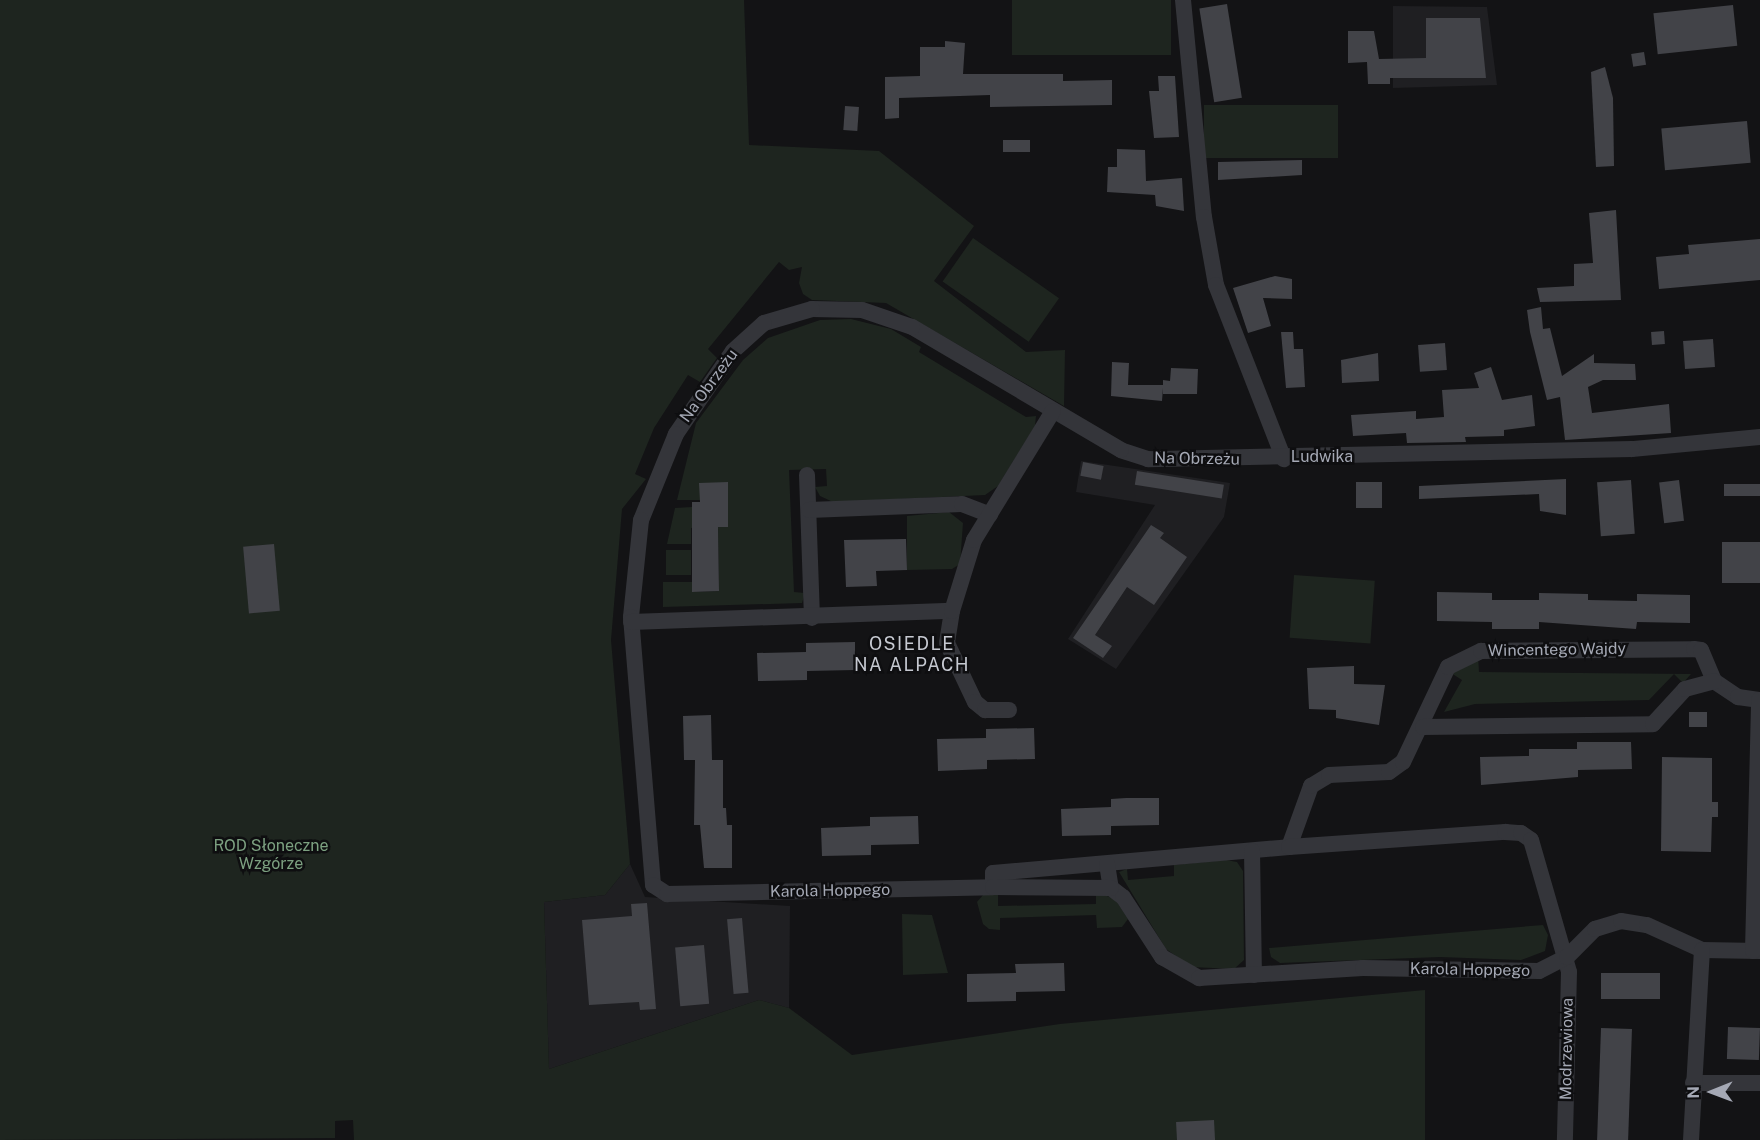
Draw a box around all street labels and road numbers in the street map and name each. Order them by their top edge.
street label: Na Obrzeżu [676,346,742,426]
street label: Ludwika [1291,447,1353,467]
street label: Na Obrzeżu [1154,449,1240,469]
street label: Wincentego Wajdy [1488,639,1626,661]
street label: Karola Hoppego [770,880,890,902]
street label: Karola Hoppego [1410,959,1530,981]
street label: Modrzewiowa [1557,998,1577,1100]

